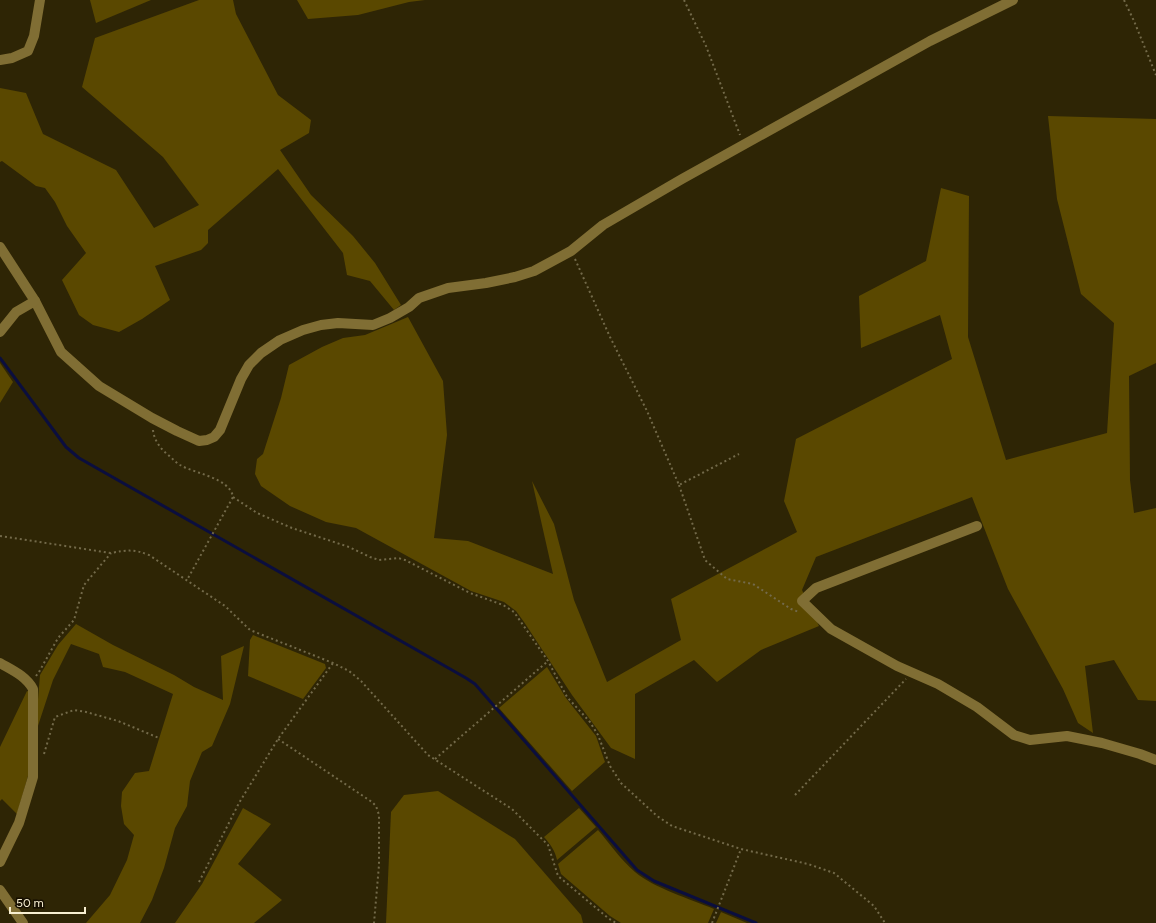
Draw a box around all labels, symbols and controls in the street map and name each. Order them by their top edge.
scale bar [10,889,85,915]
text: 50 m [16,896,44,910]

